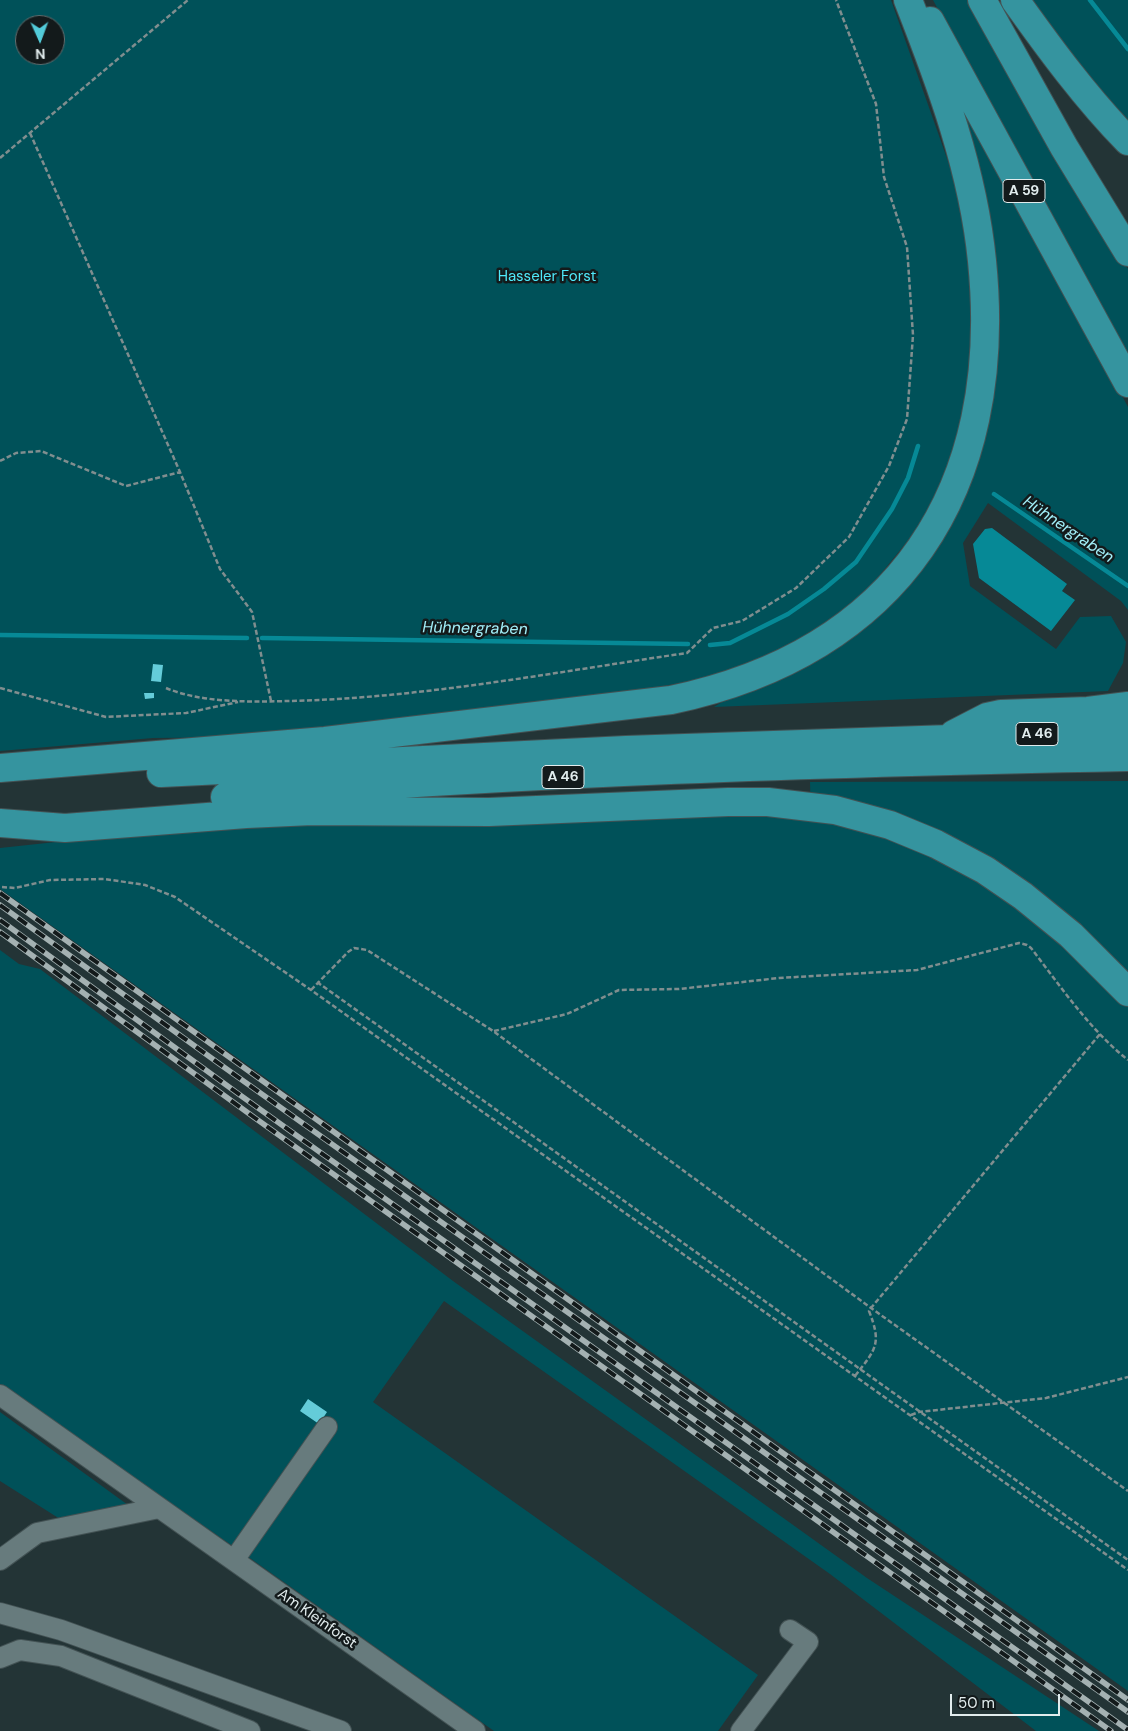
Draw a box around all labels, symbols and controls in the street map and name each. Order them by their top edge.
north arrow [15,15,65,65]
text: N [35,45,46,63]
road number: A 59 [1003,180,1045,202]
park label: Hasseler Forst [498,268,596,286]
water label: Hühnergraben [1019,493,1117,567]
water label: Hühnergraben [422,618,528,640]
road number: A 46 [1016,722,1058,746]
road number: A 46 [542,766,584,789]
street label: Am Kleinforst [274,1585,360,1653]
scale bar [953,1684,1063,1716]
text: 50 m [958,1693,995,1713]

